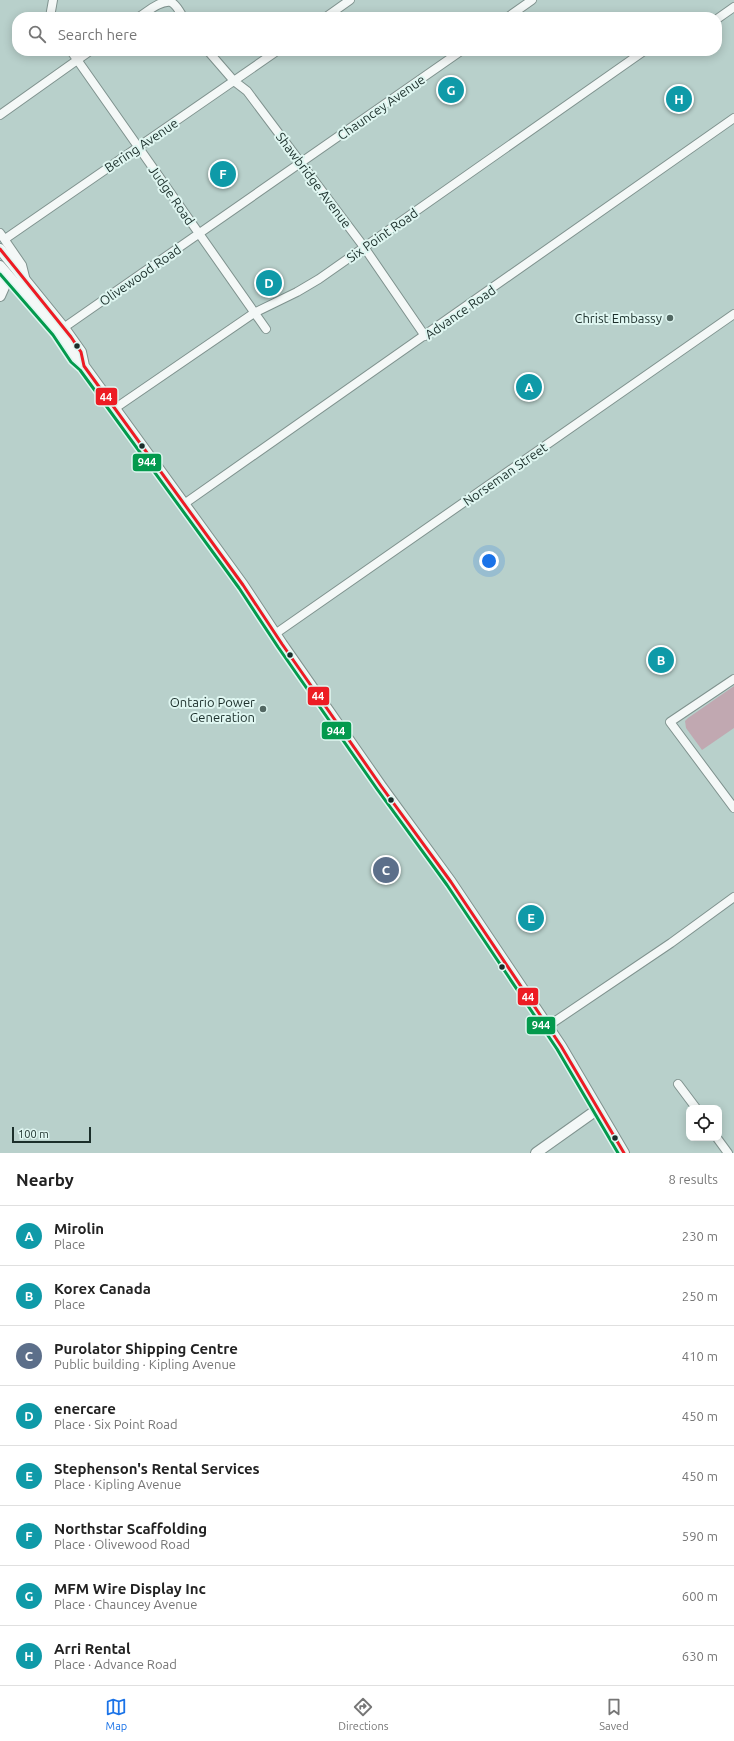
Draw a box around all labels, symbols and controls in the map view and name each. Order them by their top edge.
search box [12,12,722,56]
icon: search [26,23,48,45]
text: Search here [58,26,137,43]
street label: Chauncey Avenue [335,72,427,142]
pin: G [438,75,464,105]
pin: H [666,84,692,114]
street label: Bering Avenue [102,115,180,175]
street label: Shawbridge Avenue [274,130,354,230]
pin: F [210,159,236,189]
street label: Judge Road [146,163,198,227]
street label: Six Point Road [344,205,420,265]
street label: Olivewood Road [97,242,183,308]
pin: D [256,268,282,298]
street label: Advance Road [422,283,498,341]
place label: Christ Embassy [574,311,662,325]
marker: Christ Embassy [665,313,675,323]
unlabelled marker [72,341,82,351]
pin: A [516,372,542,402]
line badge: 44 [95,387,118,406]
text: 44 [100,391,112,403]
street label: Norseman Street [460,440,550,508]
unlabelled marker [137,441,147,451]
line badge: 944 [132,453,162,472]
text: 944 [138,456,156,468]
your location [479,551,499,571]
pin: B [648,645,674,675]
unlabelled marker [285,650,295,660]
line badge: 44 [307,686,330,706]
text: 44 [312,690,324,702]
place label: Ontario Power Generation [170,695,255,724]
marker: Ontario Power Generation [258,704,268,714]
line badge: 944 [321,721,352,740]
text: 944 [327,725,345,737]
unlabelled marker [386,795,396,805]
pin: C [373,855,399,885]
pin: E [518,903,544,933]
unlabelled marker [497,962,507,972]
line badge: 44 [517,987,539,1006]
text: 44 [522,991,534,1003]
line badge: 944 [526,1016,556,1035]
text: 944 [532,1019,550,1031]
map controls [686,1105,722,1141]
button: locate [686,1105,722,1141]
scale bar [12,1125,91,1144]
text: 100 m [18,1128,49,1140]
unlabelled marker [610,1133,620,1143]
text: Nearby [16,1170,74,1189]
text: 8 results [668,1172,718,1186]
text: Mirolin [54,1220,104,1237]
text: A [24,1229,34,1243]
text: 230 m [682,1229,718,1243]
text: Place [54,1237,85,1251]
text: Korex Canada [54,1280,151,1297]
text: B [25,1289,33,1303]
text: 250 m [682,1289,718,1303]
text: Place [54,1297,85,1311]
text: Purolator Shipping Centre [54,1340,238,1357]
text: C [25,1349,33,1363]
text: 410 m [682,1349,718,1363]
text: Public building · Kipling Avenue [54,1357,236,1371]
text: enercare [54,1400,116,1417]
text: D [24,1409,34,1423]
text: 450 m [682,1409,718,1423]
text: Place · Six Point Road [54,1417,178,1431]
text: Stephenson's Rental Services [54,1460,260,1477]
text: E [25,1469,33,1483]
text: 450 m [682,1469,718,1483]
text: Place · Kipling Avenue [54,1477,181,1491]
text: Northstar Scaffolding [54,1520,207,1537]
text: F [25,1529,33,1543]
text: 590 m [682,1529,718,1543]
text: Place · Olivewood Road [54,1537,190,1551]
text: MFM Wire Display Inc [54,1580,206,1597]
text: G [25,1589,34,1603]
text: 600 m [682,1589,718,1603]
text: Place · Chauncey Avenue [54,1597,197,1611]
text: Arri Rental [54,1640,131,1657]
text: H [24,1649,34,1663]
text: 630 m [682,1649,718,1663]
text: Place · Advance Road [54,1657,177,1671]
tab: Map [105,1696,127,1732]
tab: Directions [338,1696,389,1732]
tab: Saved [599,1696,629,1732]

